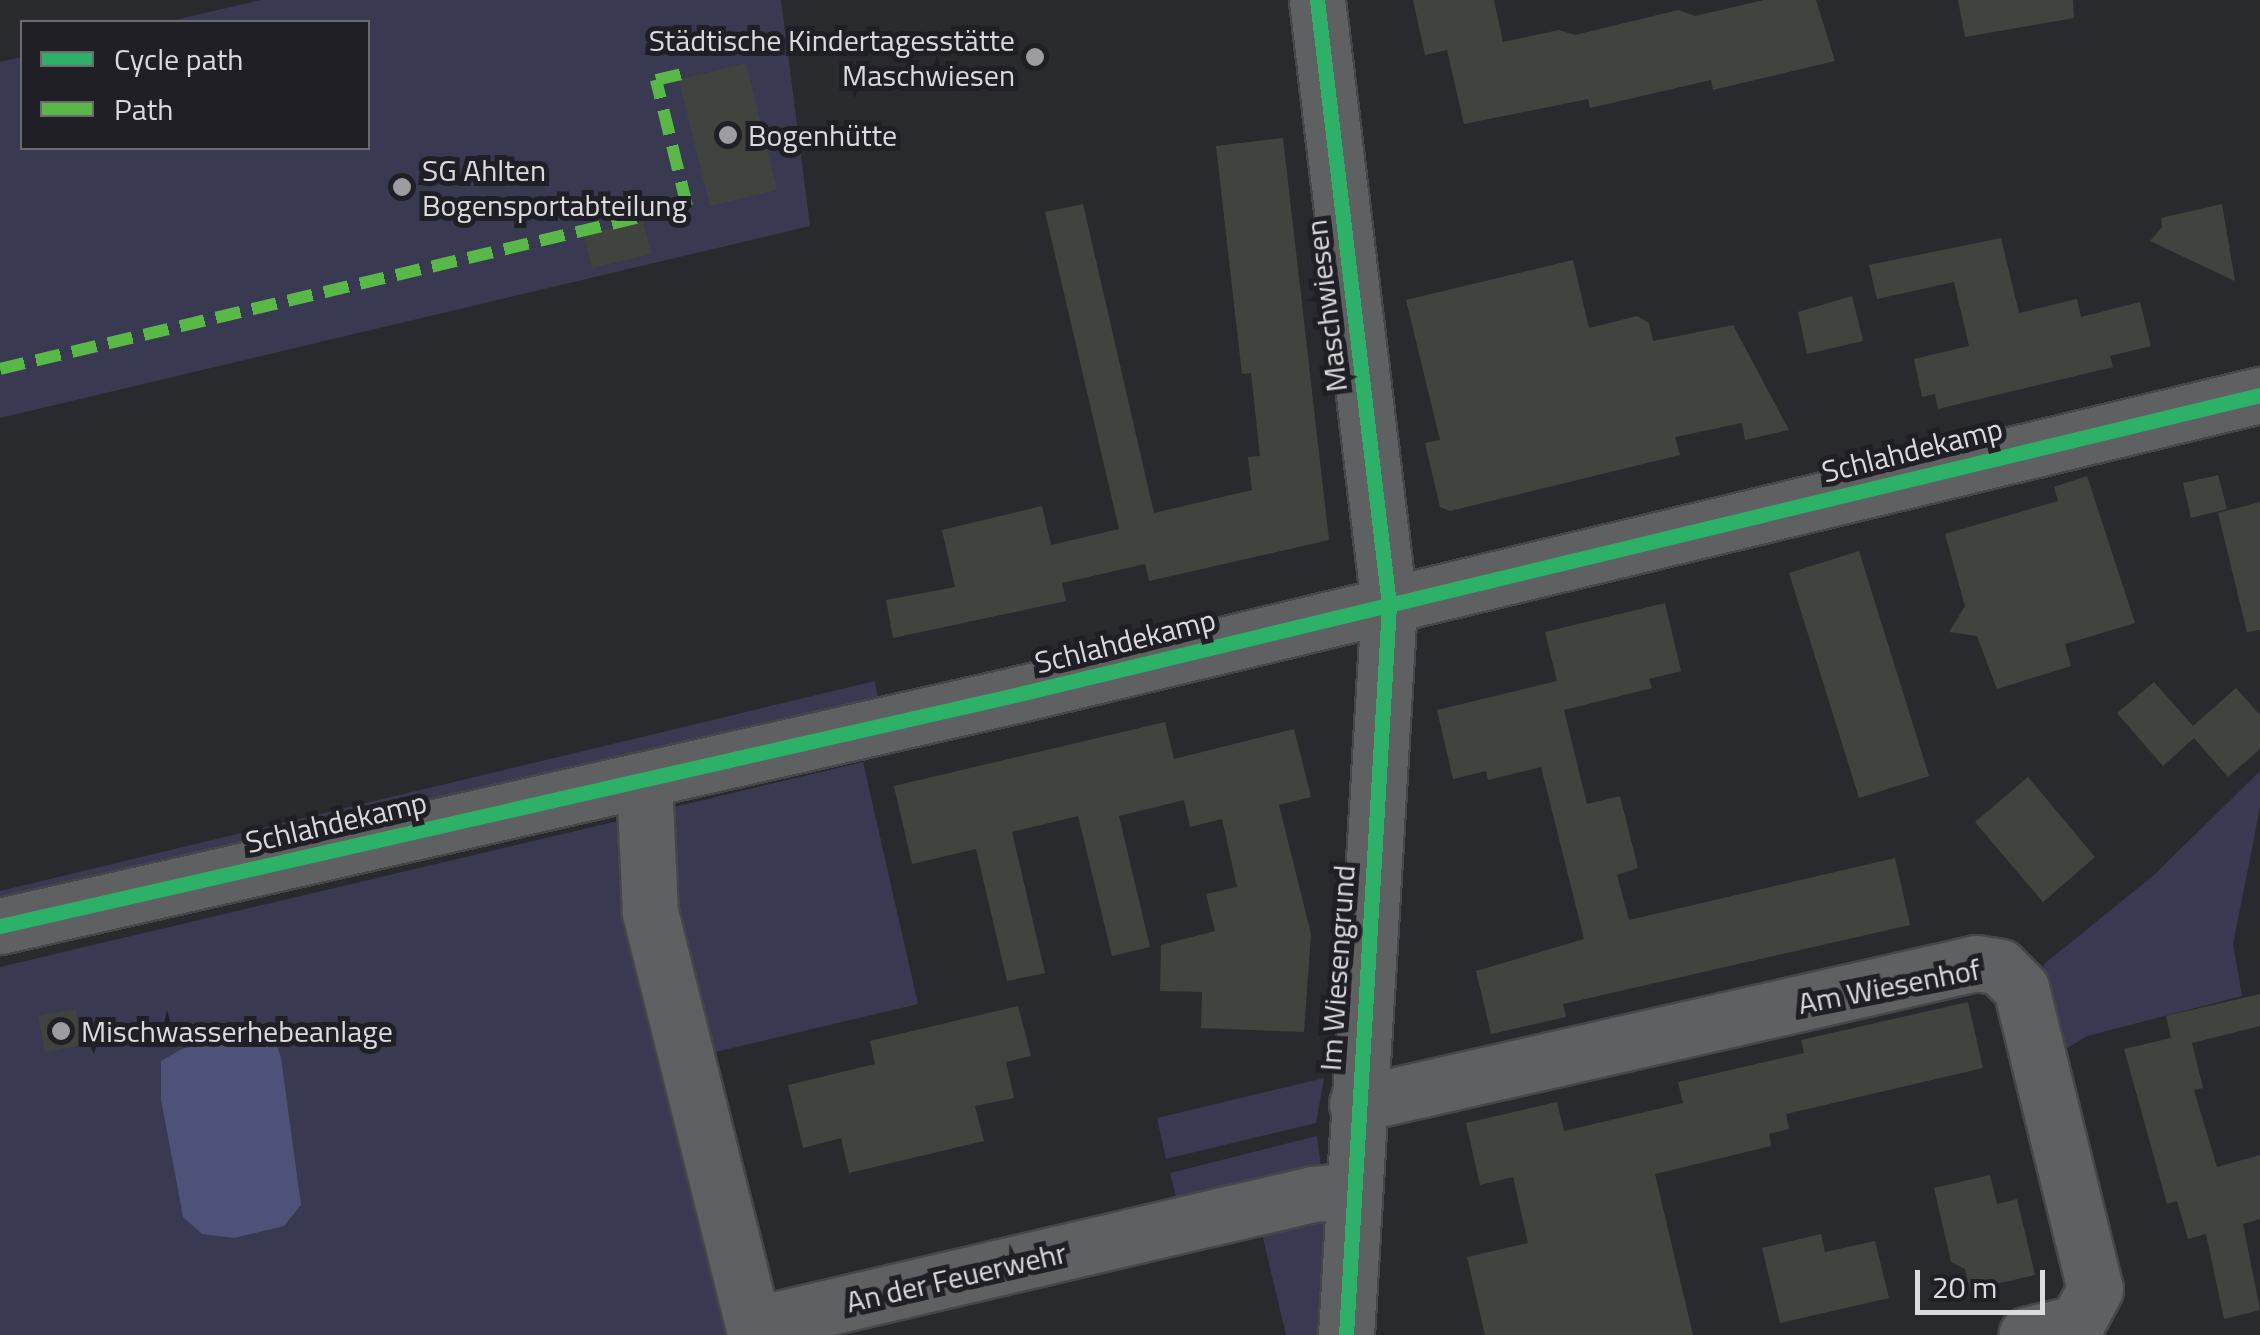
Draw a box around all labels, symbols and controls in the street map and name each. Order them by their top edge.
legend [20,20,370,150]
place label: Städtische Kindertagesstätte Maschwiesen [649,22,1015,92]
text: Cycle path [114,36,243,82]
marker: Städtische Kindertagesstätte Maschwiesen [1024,46,1046,68]
text: Path [114,86,173,132]
place label: Bogenhütte [748,117,897,153]
marker: Bogenhütte [717,124,739,146]
place label: SG Ahlten Bogensportabteilung [422,152,687,222]
marker: SG Ahlten Bogensportabteilung [391,176,413,198]
street label: Maschwiesen [1298,218,1354,394]
street label: Schlahdekamp [1818,410,2006,490]
street label: Schlahdekamp [1031,601,1219,681]
street label: Schlahdekamp [242,784,430,860]
street label: Im Wiesengrund [1312,864,1362,1072]
street label: Am Wiesenhof [1795,951,1983,1021]
place label: Mischwasserhebeanlage [81,1013,393,1049]
marker: Mischwasserhebeanlage [50,1020,72,1042]
street label: An der Feuerwehr [842,1234,1070,1320]
scale bar [1920,1250,2050,1312]
text: 20 m [1932,1264,1997,1310]

